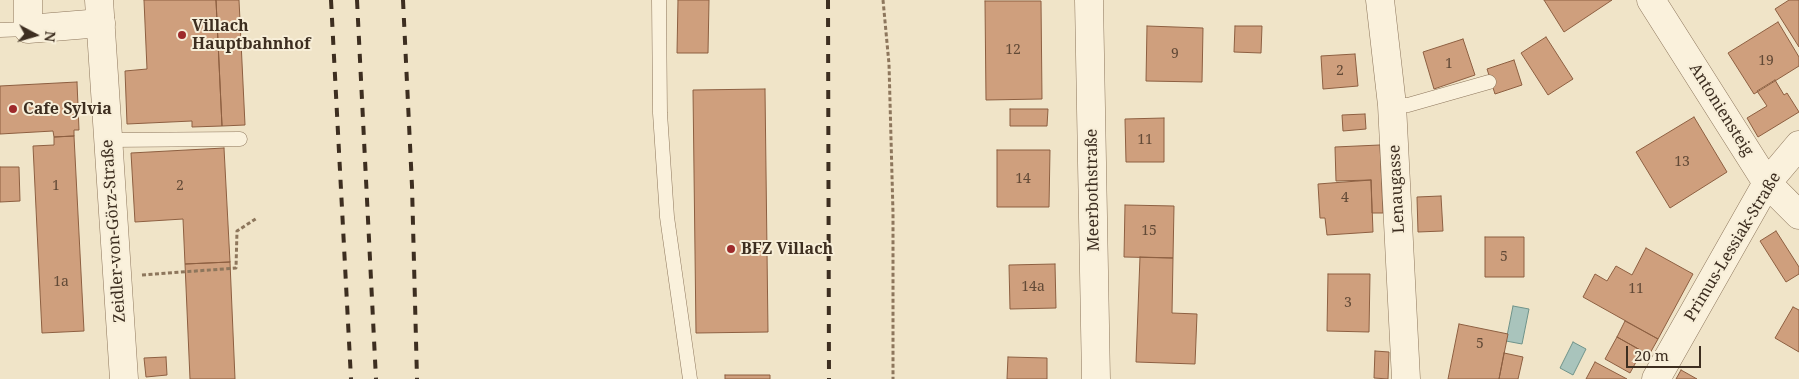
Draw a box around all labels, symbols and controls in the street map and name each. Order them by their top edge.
north arrow [10,10,60,60]
place label: Villach Hauptbahnhof [192,16,311,54]
marker: Villach Hauptbahnhof [176,29,188,41]
text: N [40,30,60,43]
house number: 12 [1005,42,1021,58]
house number: 9 [1171,46,1179,62]
house number: 19 [1758,53,1774,69]
house number: 1 [1445,56,1453,72]
street label: Antoniensteig [1685,60,1757,160]
house number: 2 [1336,63,1344,79]
place label: Cafe Sylvia [23,99,112,119]
marker: Cafe Sylvia [7,103,19,115]
street label: Meerbothstraße [1082,129,1104,251]
house number: 11 [1137,132,1153,148]
street label: Zeidler-von-Görz-Straße [98,139,130,323]
street label: Lenaugasse [1385,144,1409,234]
house number: 13 [1674,154,1690,170]
street label: Primus-Lessiak-Straße [1681,169,1785,325]
house number: 14 [1015,171,1031,187]
house number: 1 [52,178,60,194]
house number: 2 [176,178,184,194]
house number: 4 [1341,190,1349,206]
house number: 15 [1141,223,1157,239]
place label: BFZ Villach [741,239,833,259]
marker: BFZ Villach [725,243,737,255]
house number: 5 [1500,249,1508,265]
house number: 1a [53,274,69,290]
house number: 14a [1021,279,1045,295]
house number: 11 [1628,281,1644,297]
house number: 3 [1344,295,1352,311]
house number: 5 [1476,336,1484,352]
scale bar [1629,336,1704,368]
text: 20 m [1634,345,1669,365]

